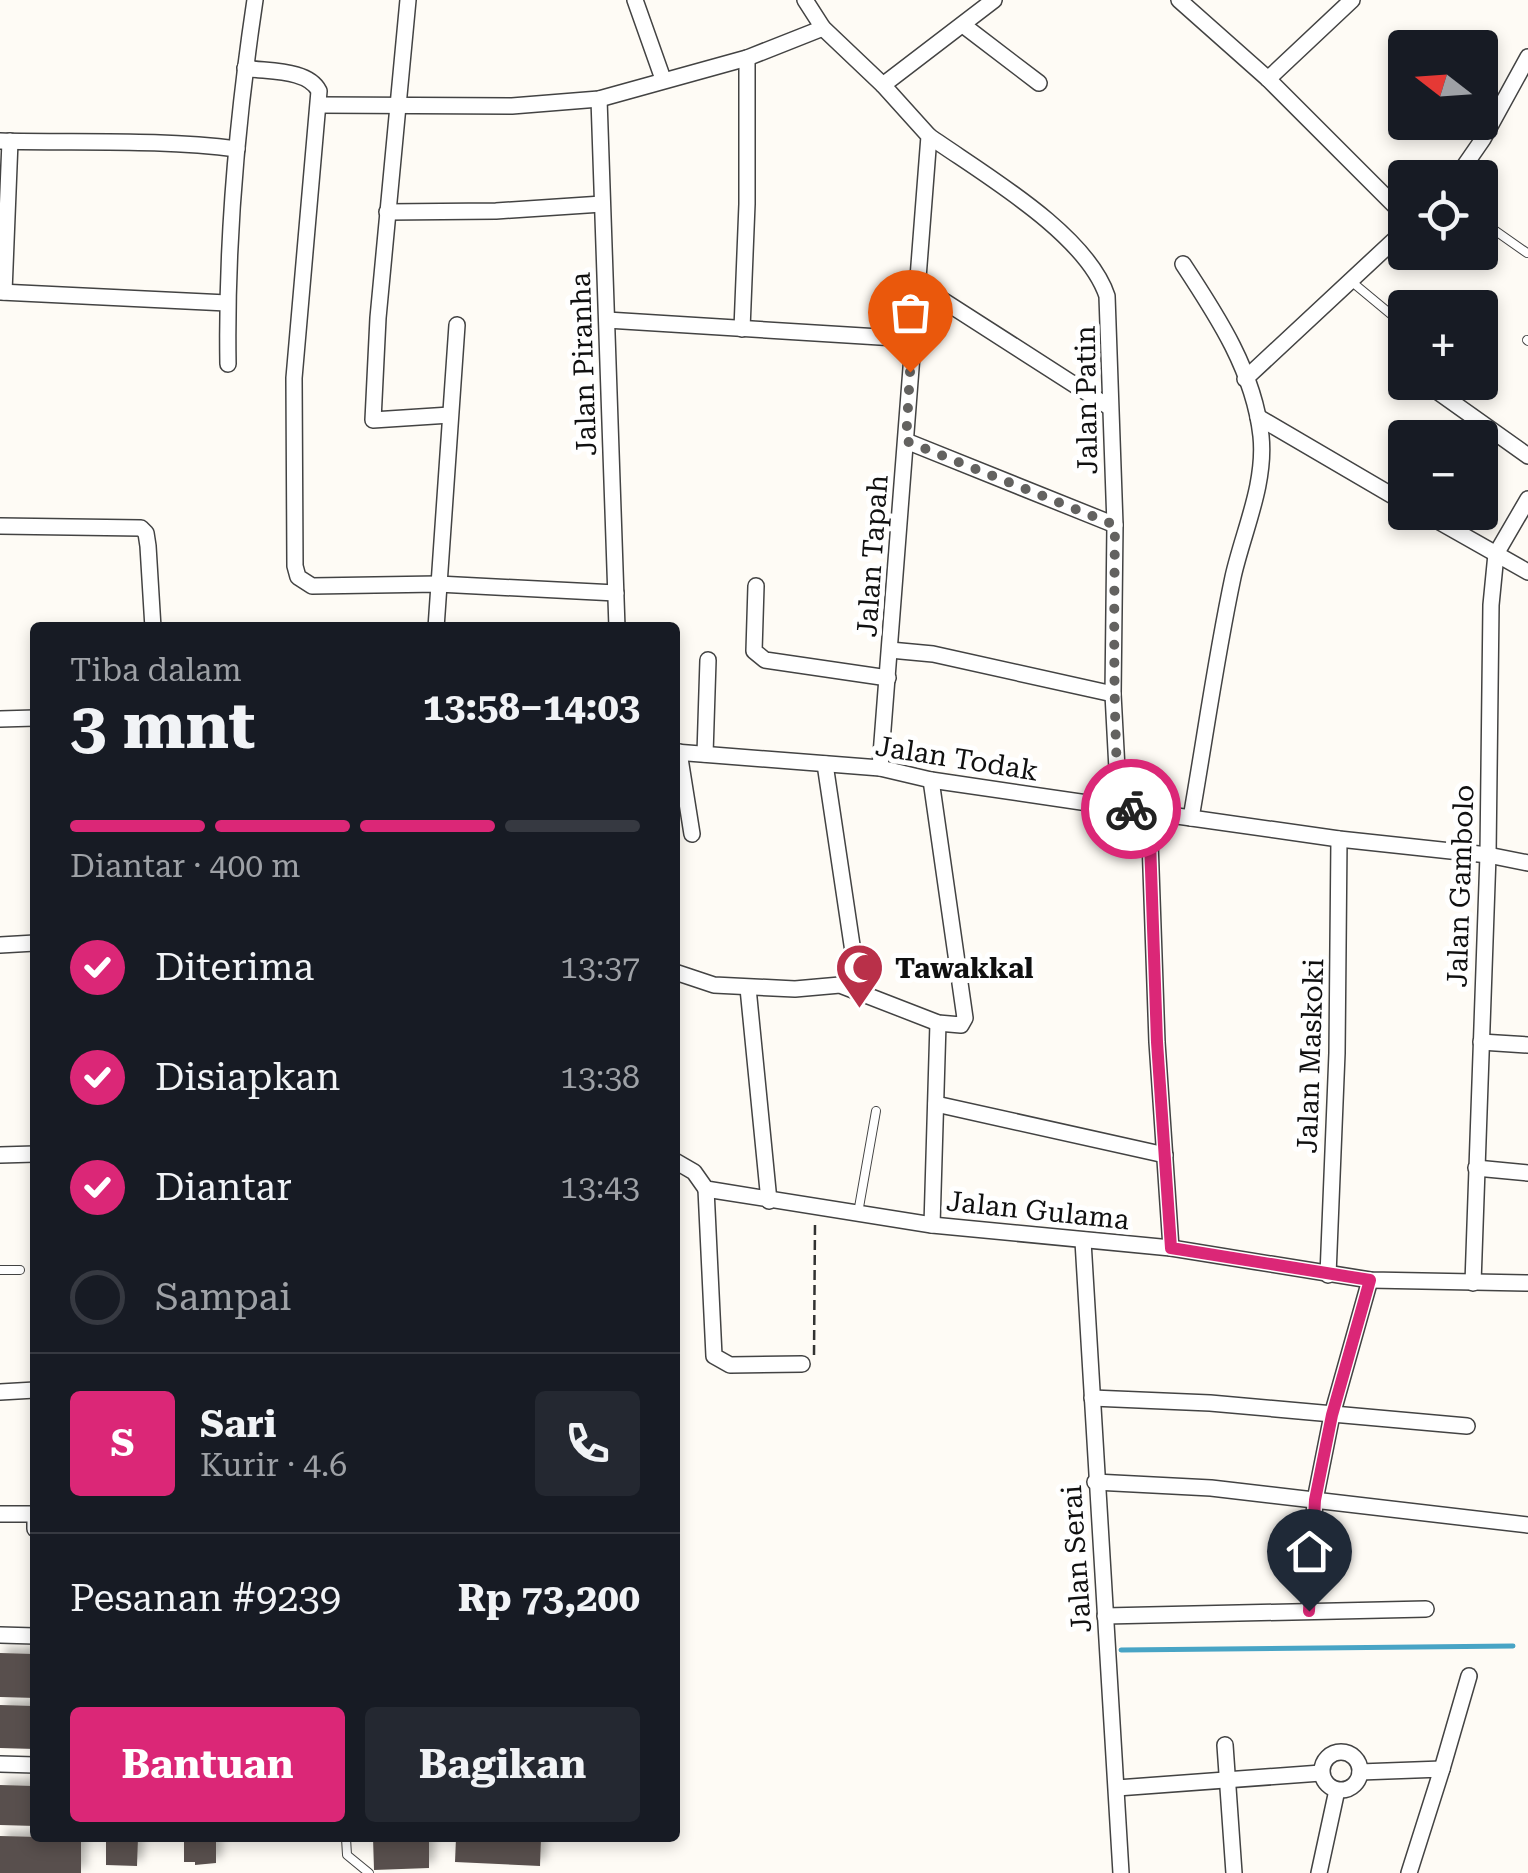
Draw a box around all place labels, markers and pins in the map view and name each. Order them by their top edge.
pin [868,270,953,373]
mosque icon: Tawakkal [834,942,886,1010]
place label: Tawakkal [895,952,1034,985]
pin [1267,1509,1352,1612]

